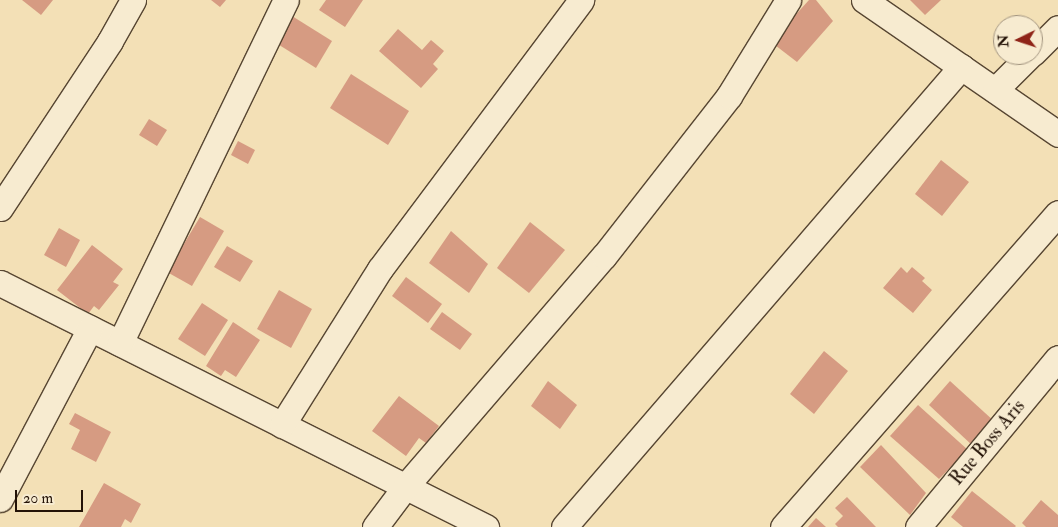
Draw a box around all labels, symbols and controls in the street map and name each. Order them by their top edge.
north arrow [993,15,1043,65]
text: N [995,34,1012,48]
street label: Rue Boss Aris [946,396,1030,490]
scale bar [18,480,85,512]
text: 20 m [23,489,53,508]

